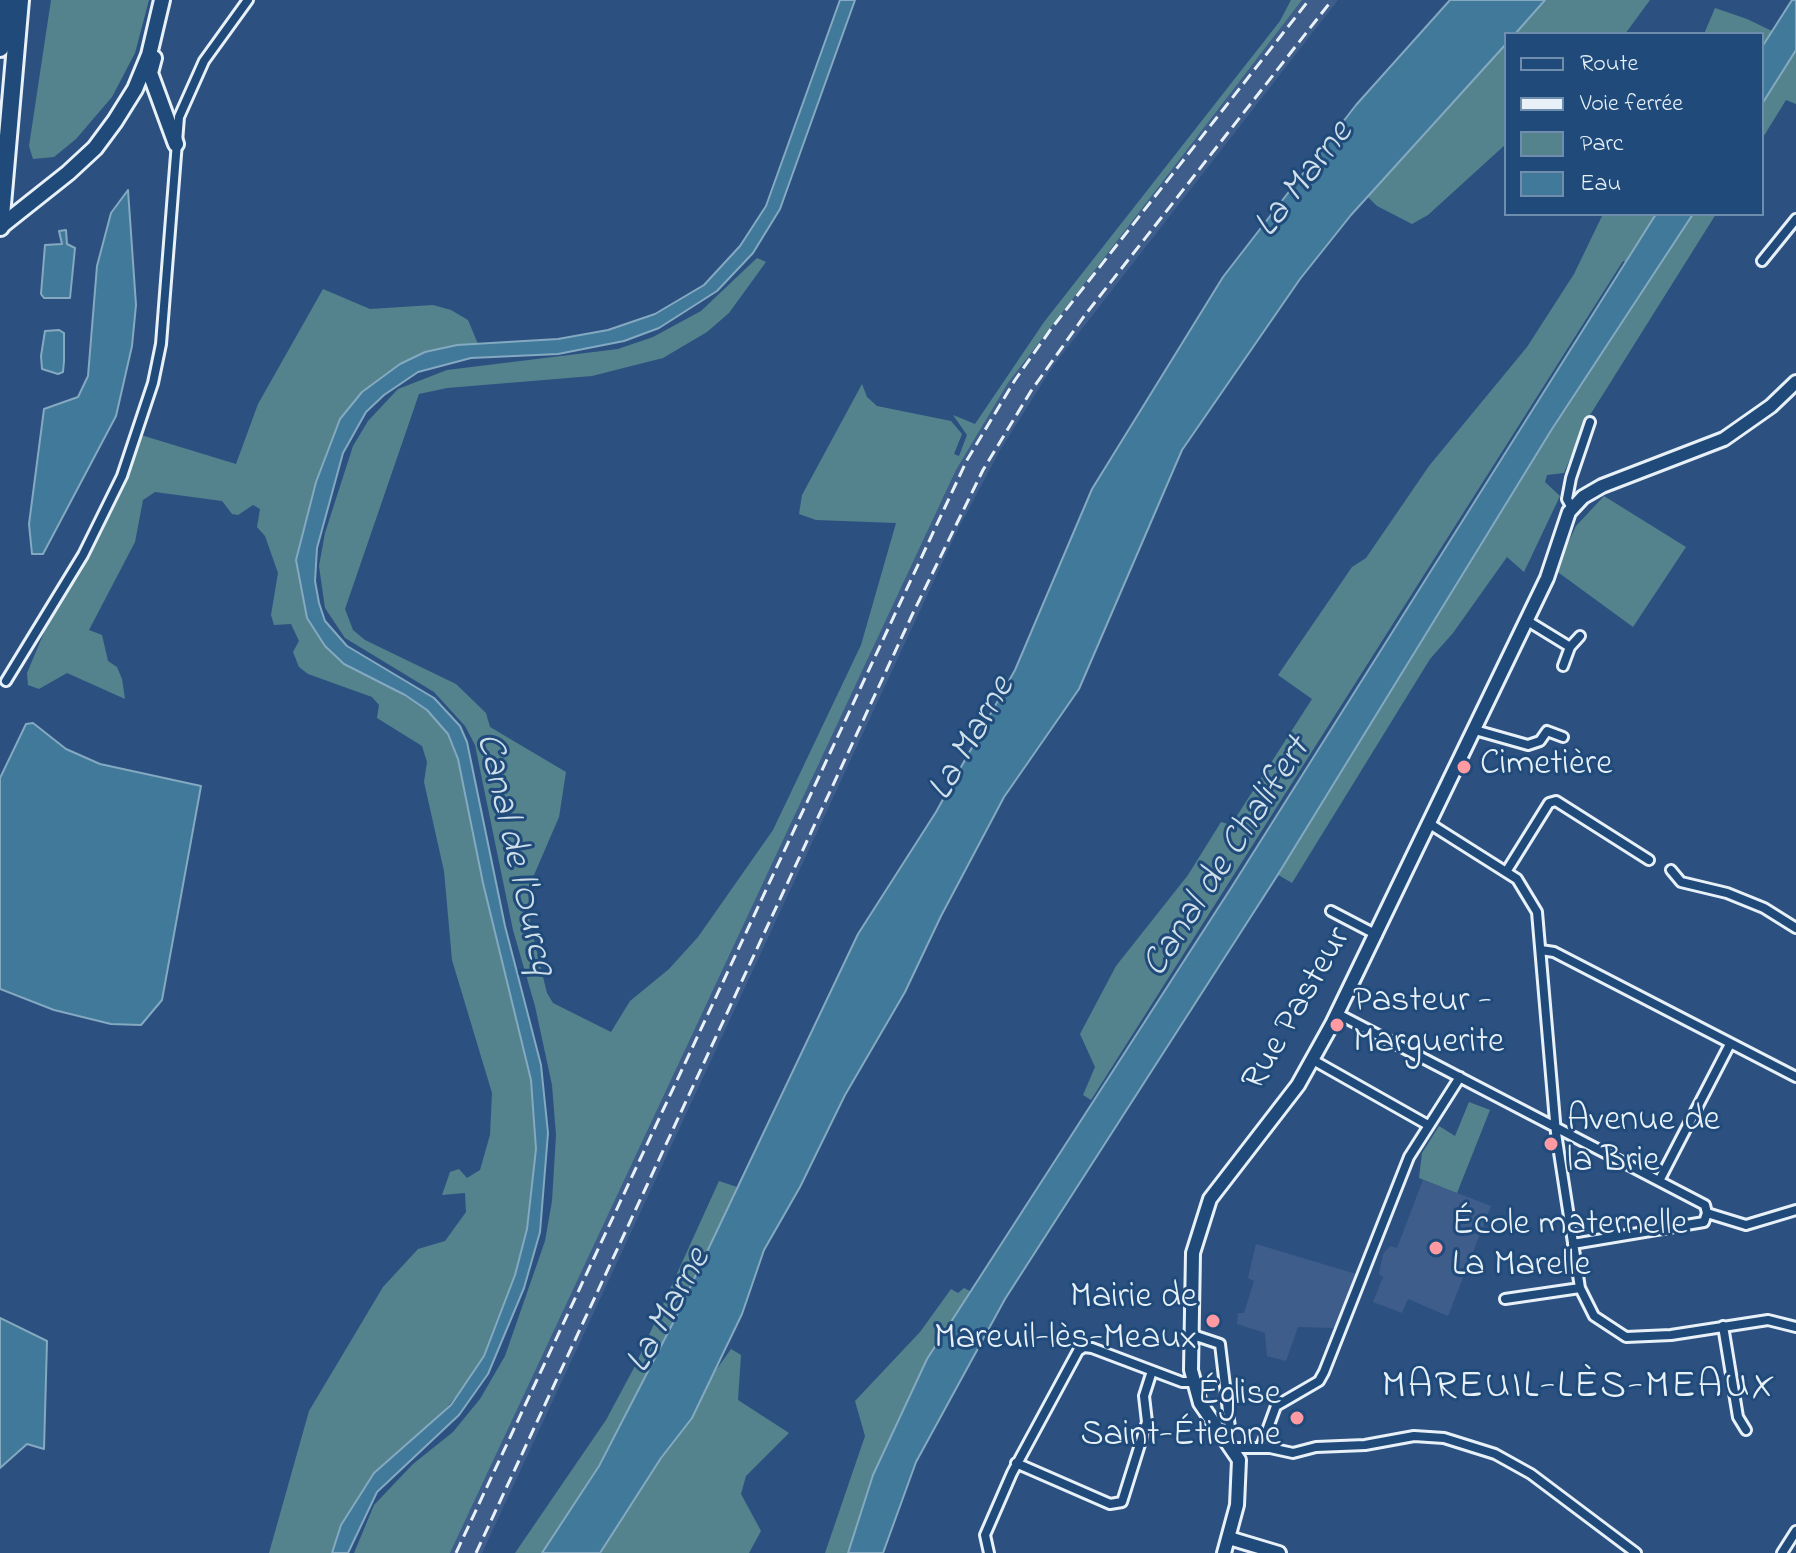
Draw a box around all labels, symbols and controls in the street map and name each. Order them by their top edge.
legend [1504,32,1764,216]
text: Route [1580,47,1638,82]
text: Voie ferrée [1580,87,1683,122]
water label: La Marne [1246,114,1366,248]
text: Parc [1580,127,1624,162]
text: Eau [1580,167,1621,202]
water label: La Marne [920,670,1028,810]
water label: Canal de l'Ourcq [462,729,562,979]
water label: Canal de Chalifert [1135,731,1323,987]
place label: Cimetière [1480,745,1612,789]
marker: Cimetière [1455,758,1473,776]
street label: Rue Pasteur [1235,920,1363,1100]
place label: Pasteur - Marguerite [1353,982,1504,1067]
marker: Pasteur - Marguerite [1328,1016,1346,1034]
place label: Avenue de la Brie [1567,1101,1720,1186]
marker: Avenue de la Brie [1542,1135,1560,1153]
place label: École maternelle La Marelle [1452,1205,1687,1290]
marker: École maternelle La Marelle [1427,1239,1445,1257]
water label: La Marne [618,1242,724,1382]
place label: Mairie de Mareuil-lès-Meaux [934,1278,1197,1363]
marker: Mairie de Mareuil-lès-Meaux [1204,1312,1222,1330]
district label: MAREUIL-LÈS-MEAUX [1382,1365,1776,1413]
place label: Église Saint-Étienne [1080,1375,1281,1460]
marker: Église Saint-Étienne [1288,1409,1306,1427]

